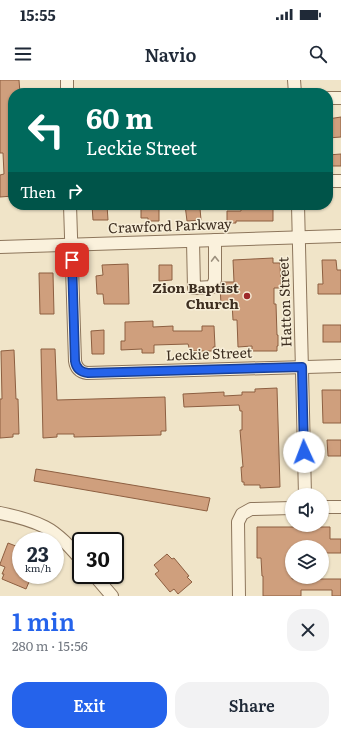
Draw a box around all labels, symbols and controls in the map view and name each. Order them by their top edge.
text: 15:55 [20,3,56,26]
text: Navio [145,41,196,68]
icon: menu [12,43,34,65]
icon: search [307,43,329,65]
text: 60 m [86,96,153,138]
icon: left [20,104,72,156]
text: Leckie Street [86,134,197,161]
text: Then [20,180,56,203]
icon: right [64,180,86,202]
street label: Crawford Parkway [108,213,233,237]
pin [55,243,89,277]
icon: arrive [61,249,83,271]
one-way arrow [211,256,219,262]
street label: Hatton Street [272,256,296,348]
place label: Zion Baptist Church [152,277,240,313]
marker: Zion Baptist Church [242,291,252,301]
street label: Leckie Street [165,341,253,365]
position arrow [283,431,325,473]
map controls [285,488,329,584]
button: sound [285,488,329,532]
speed limit sign: 30 [72,532,124,584]
text: 23 [27,538,49,568]
button: layers [285,540,329,584]
text: km/h [25,560,51,575]
text: 1 min [12,603,75,638]
button: close [287,609,329,651]
text: 280 m · 15:56 [12,636,88,655]
button: Exit [12,682,167,728]
button: Share [175,682,329,728]

